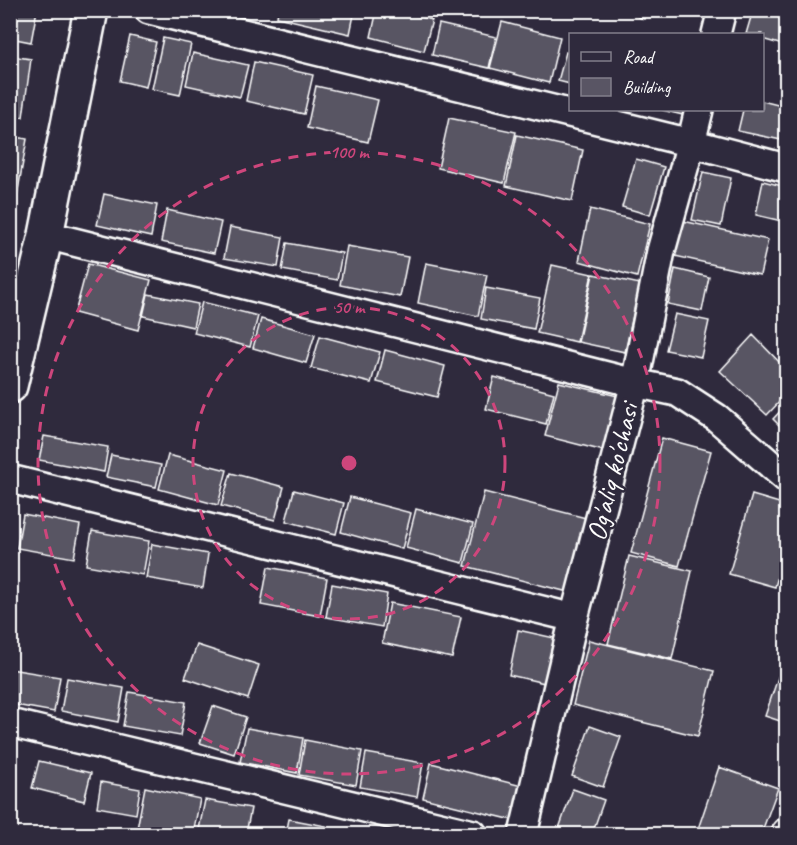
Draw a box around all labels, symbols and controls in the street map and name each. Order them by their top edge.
legend [569,33,764,111]
text: Road [623,46,656,68]
text: Building [623,76,672,98]
text: 100 m [330,141,370,163]
text: 50 m [334,296,366,318]
street label: Og'aliq ko'chasi [578,396,647,544]
centre of rings [339,453,359,473]

